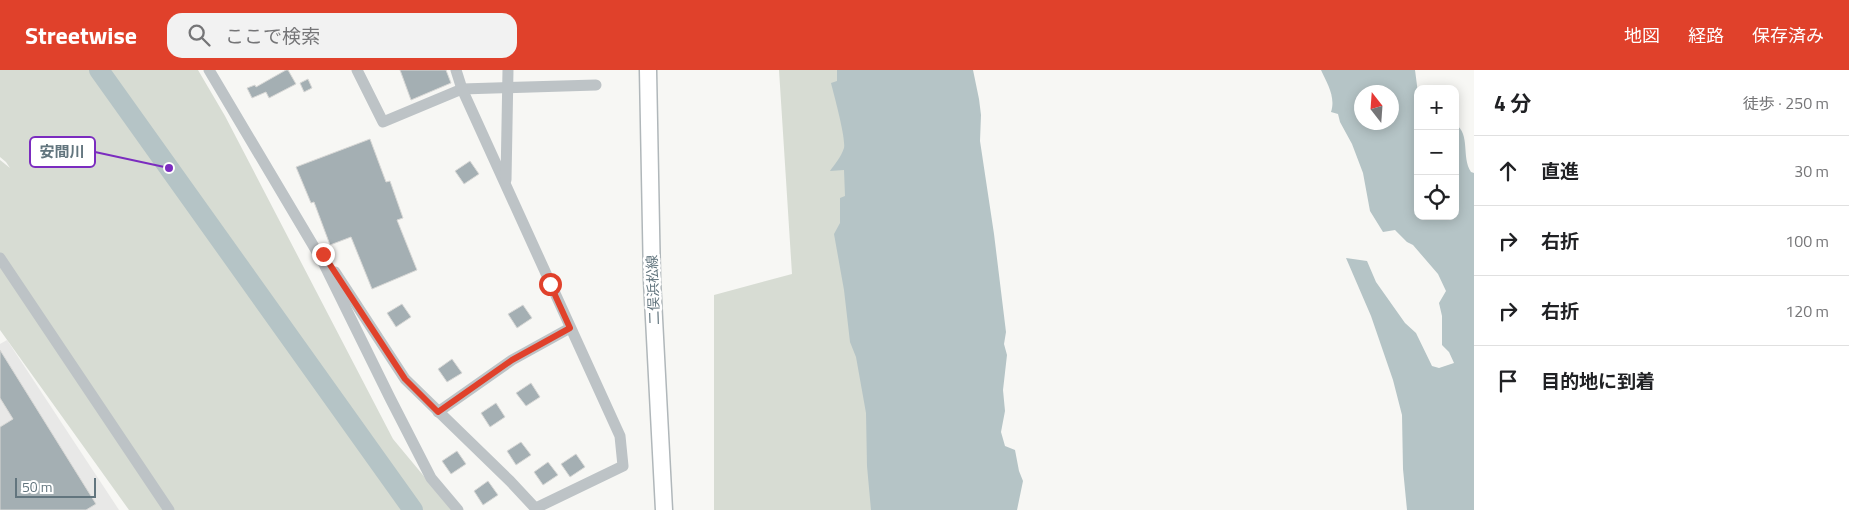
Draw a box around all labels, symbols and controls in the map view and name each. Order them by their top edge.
search box [167,13,517,58]
text: Streetwise [25,17,137,53]
icon: search [185,21,213,49]
text: ここで検索 [225,21,320,50]
text: 地図 [1624,22,1660,49]
text: 経路 [1688,22,1724,49]
text: 保存済み [1752,22,1824,49]
north arrow [1354,85,1399,130]
map controls [1414,85,1459,220]
button: + [1414,85,1459,130]
text: 4 分 [1494,87,1531,119]
text: 徒歩 · 250 m [1743,91,1829,115]
button: − [1414,130,1459,175]
callout: 安間川 [30,137,95,167]
text: 安間川 [39,140,85,163]
text: 直進 [1541,156,1579,185]
icon: ahead [1494,157,1522,185]
text: 30 m [1794,159,1829,183]
button: locate [1414,175,1459,220]
text: 右折 [1541,226,1579,255]
icon: right [1494,227,1522,255]
text: 100 m [1785,229,1829,253]
route end [312,243,335,266]
street label: 二俣浜松線 [641,255,664,325]
route start [539,273,562,296]
text: 右折 [1541,296,1579,325]
icon: right [1494,297,1522,325]
text: 120 m [1785,299,1829,323]
text: 目的地に到着 [1541,366,1655,395]
icon: arrive [1494,367,1522,395]
scale bar [15,475,96,498]
text: 50 m [22,476,52,497]

